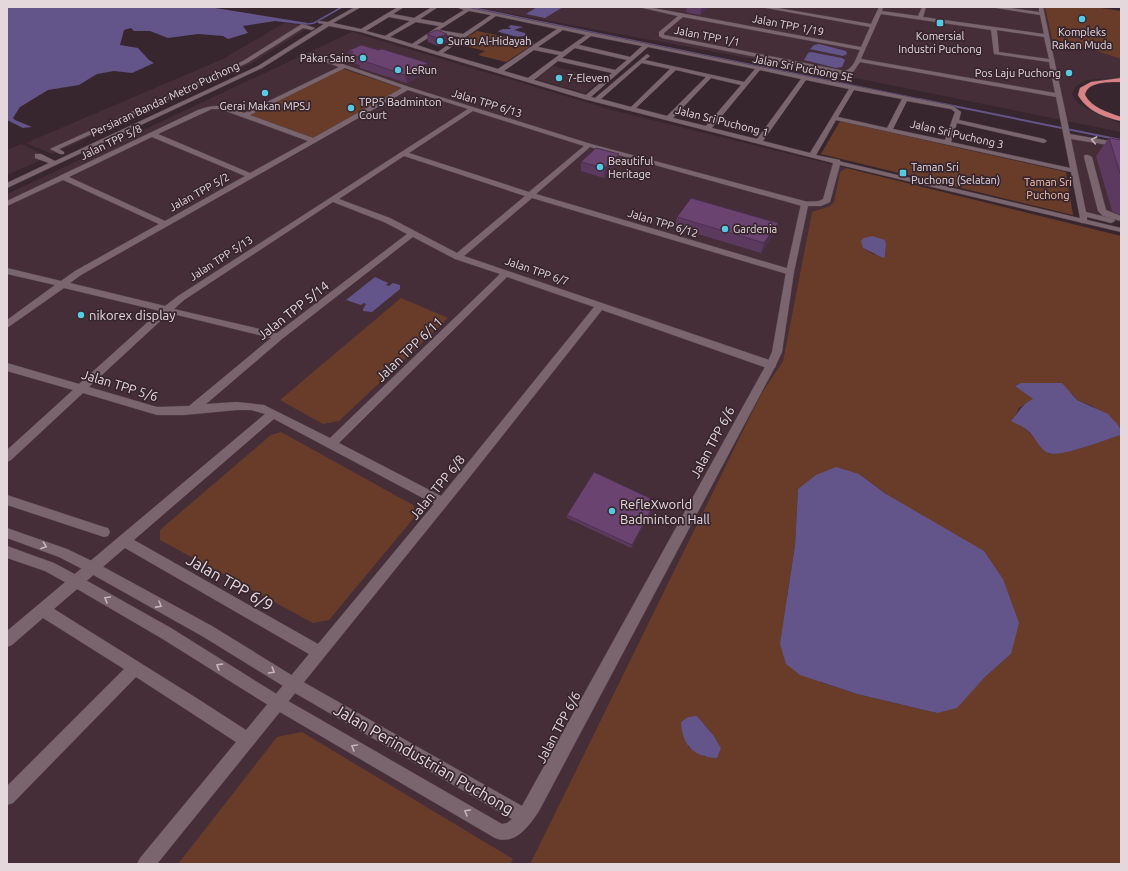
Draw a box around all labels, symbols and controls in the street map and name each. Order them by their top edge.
street label: Jalan TPP 1/19 [751,12,825,38]
marker: Kompleks Rakan Muda [1077,14,1087,24]
marker: Komersial Industri Puchong [935,18,945,28]
street label: Jalan TPP 1/1 [673,24,741,48]
place label: Kompleks Rakan Muda [1052,26,1112,51]
place label: Komersial Industri Puchong [898,30,982,55]
place label: Surau Al-Hidayah [448,35,532,47]
marker: Surau Al-Hidayah [435,36,445,46]
place label: Pakar Sains [300,52,355,64]
street label: Jalan Sri Puchong 5E [752,52,854,84]
marker: Pakar Sains [358,53,368,63]
street label: Persiaran Bandar Metro Puchong [89,59,241,139]
place label: LeRun [406,64,437,76]
marker: LeRun [393,65,403,75]
place label: Pos Laju Puchong [975,67,1061,79]
marker: Pos Laju Puchong [1064,68,1074,78]
place label: 7-Eleven [567,72,609,84]
marker: 7-Eleven [554,73,564,83]
street label: Jalan TPP 6/13 [450,87,524,119]
marker: Gerai Makan MPSJ [260,88,270,98]
place label: TPP5 Badminton Court [359,96,442,121]
place label: Gerai Makan MPSJ [220,100,310,112]
marker: TPP5 Badminton Court [346,103,356,113]
street label: Jalan Sri Puchong 1 [674,104,770,138]
street label: Jalan Sri Puchong 3 [909,117,1005,151]
street label: Jalan TPP 5/8 [78,122,144,162]
one-way arrow [1091,137,1098,145]
place label: Beautiful Heritage [608,155,653,180]
place label: Taman Sri Puchong (Selatan) [911,161,1000,187]
marker: Beautiful Heritage [595,162,605,172]
marker: Taman Sri Puchong (Selatan) [898,168,908,178]
street label: Jalan TPP 5/2 [167,171,231,213]
park label: Taman Sri Puchong [1024,176,1072,201]
street label: Jalan TPP 6/12 [626,207,700,239]
place label: Gardenia [733,223,777,235]
marker: Gardenia [720,224,730,234]
street label: Jalan TPP 5/13 [187,233,255,283]
street label: Jalan TPP 6/7 [504,254,570,288]
street label: Jalan TPP 5/14 [255,278,331,342]
place label: nikorex display [89,308,176,322]
marker: nikorex display [76,310,86,320]
street label: Jalan TPP 6/11 [373,314,445,384]
street label: Jalan TPP 5/6 [80,367,160,403]
street label: Jalan TPP 6/6 [687,404,737,480]
street label: Jalan TPP 6/8 [407,452,467,522]
place label: RefleXworld Badminton Hall [620,497,711,526]
marker: RefleXworld Badminton Hall [607,506,617,516]
one-way arrow [40,542,47,550]
street label: Jalan TPP 6/9 [184,550,276,614]
one-way arrow [104,597,112,604]
one-way arrow [155,601,162,608]
one-way arrow [216,663,223,671]
one-way arrow [268,666,275,673]
street label: Jalan TPP 6/6 [533,689,583,765]
street label: Jalan Perindustrian Puchong [331,700,517,818]
one-way arrow [351,745,358,752]
one-way arrow [464,810,471,817]

